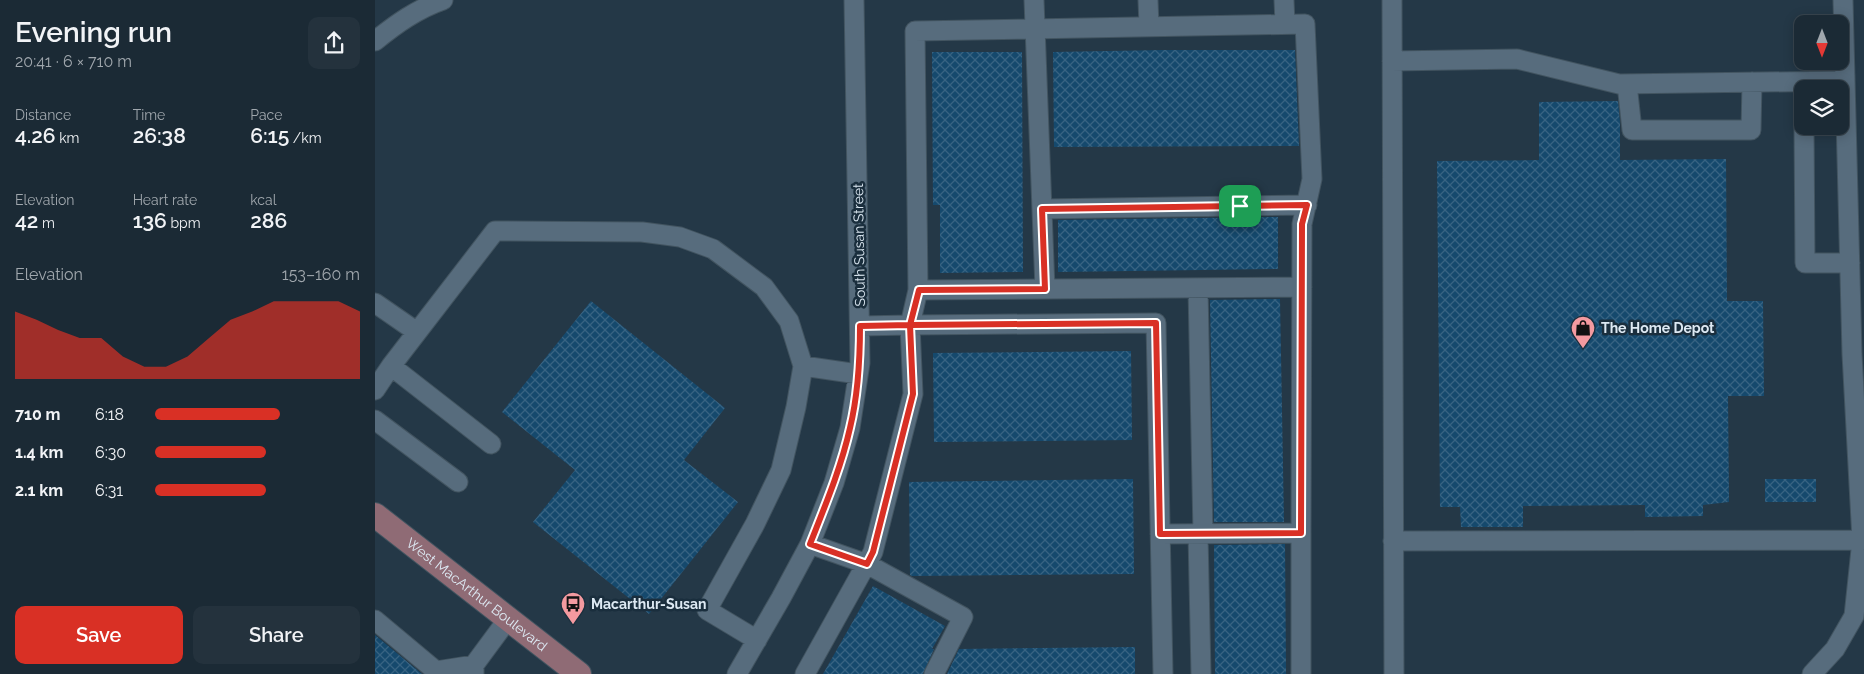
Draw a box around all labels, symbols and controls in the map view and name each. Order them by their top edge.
north arrow [1794,15,1849,70]
map controls [1794,15,1849,135]
text: Evening run [15,16,172,49]
button: share [308,17,360,69]
text: 20:41 · 6 × 710 m [15,52,132,71]
button: layers [1794,80,1849,135]
text: Distance [15,107,71,123]
text: Time [133,107,165,123]
text: Pace [250,107,282,123]
text: 4.26 [15,123,56,148]
text: 26:38 [133,123,186,148]
text: 6:15 [250,123,289,148]
text: km [56,130,79,146]
text: /km [289,130,322,146]
street label: South Susan Street [850,183,868,307]
pin [1219,185,1261,227]
text: Elevation [15,192,74,208]
text: Heart rate [133,192,197,208]
text: kcal [250,192,277,208]
icon: arrive [1226,192,1254,220]
text: 42 [15,208,38,233]
text: 136 [133,208,167,233]
text: 286 [250,208,287,233]
text: m [38,215,55,231]
text: bpm [167,215,201,231]
text: Elevation [15,265,83,284]
text: 153–160 m [282,265,360,284]
shop icon: The Home Depot [1570,315,1596,349]
place label: The Home Depot [1601,320,1715,336]
text: 710 m [15,405,60,424]
text: 6:18 [95,405,124,424]
text: 1.4 km [15,443,63,462]
text: 6:30 [95,443,126,462]
text: 2.1 km [15,481,63,500]
text: 6:31 [95,481,123,500]
street label: West MacArthur Boulevard [403,534,550,654]
bus stop icon: Macarthur-Susan [560,591,586,625]
place label: Macarthur-Susan [591,596,707,612]
button: Save [15,606,183,664]
button: Share [193,606,360,664]

